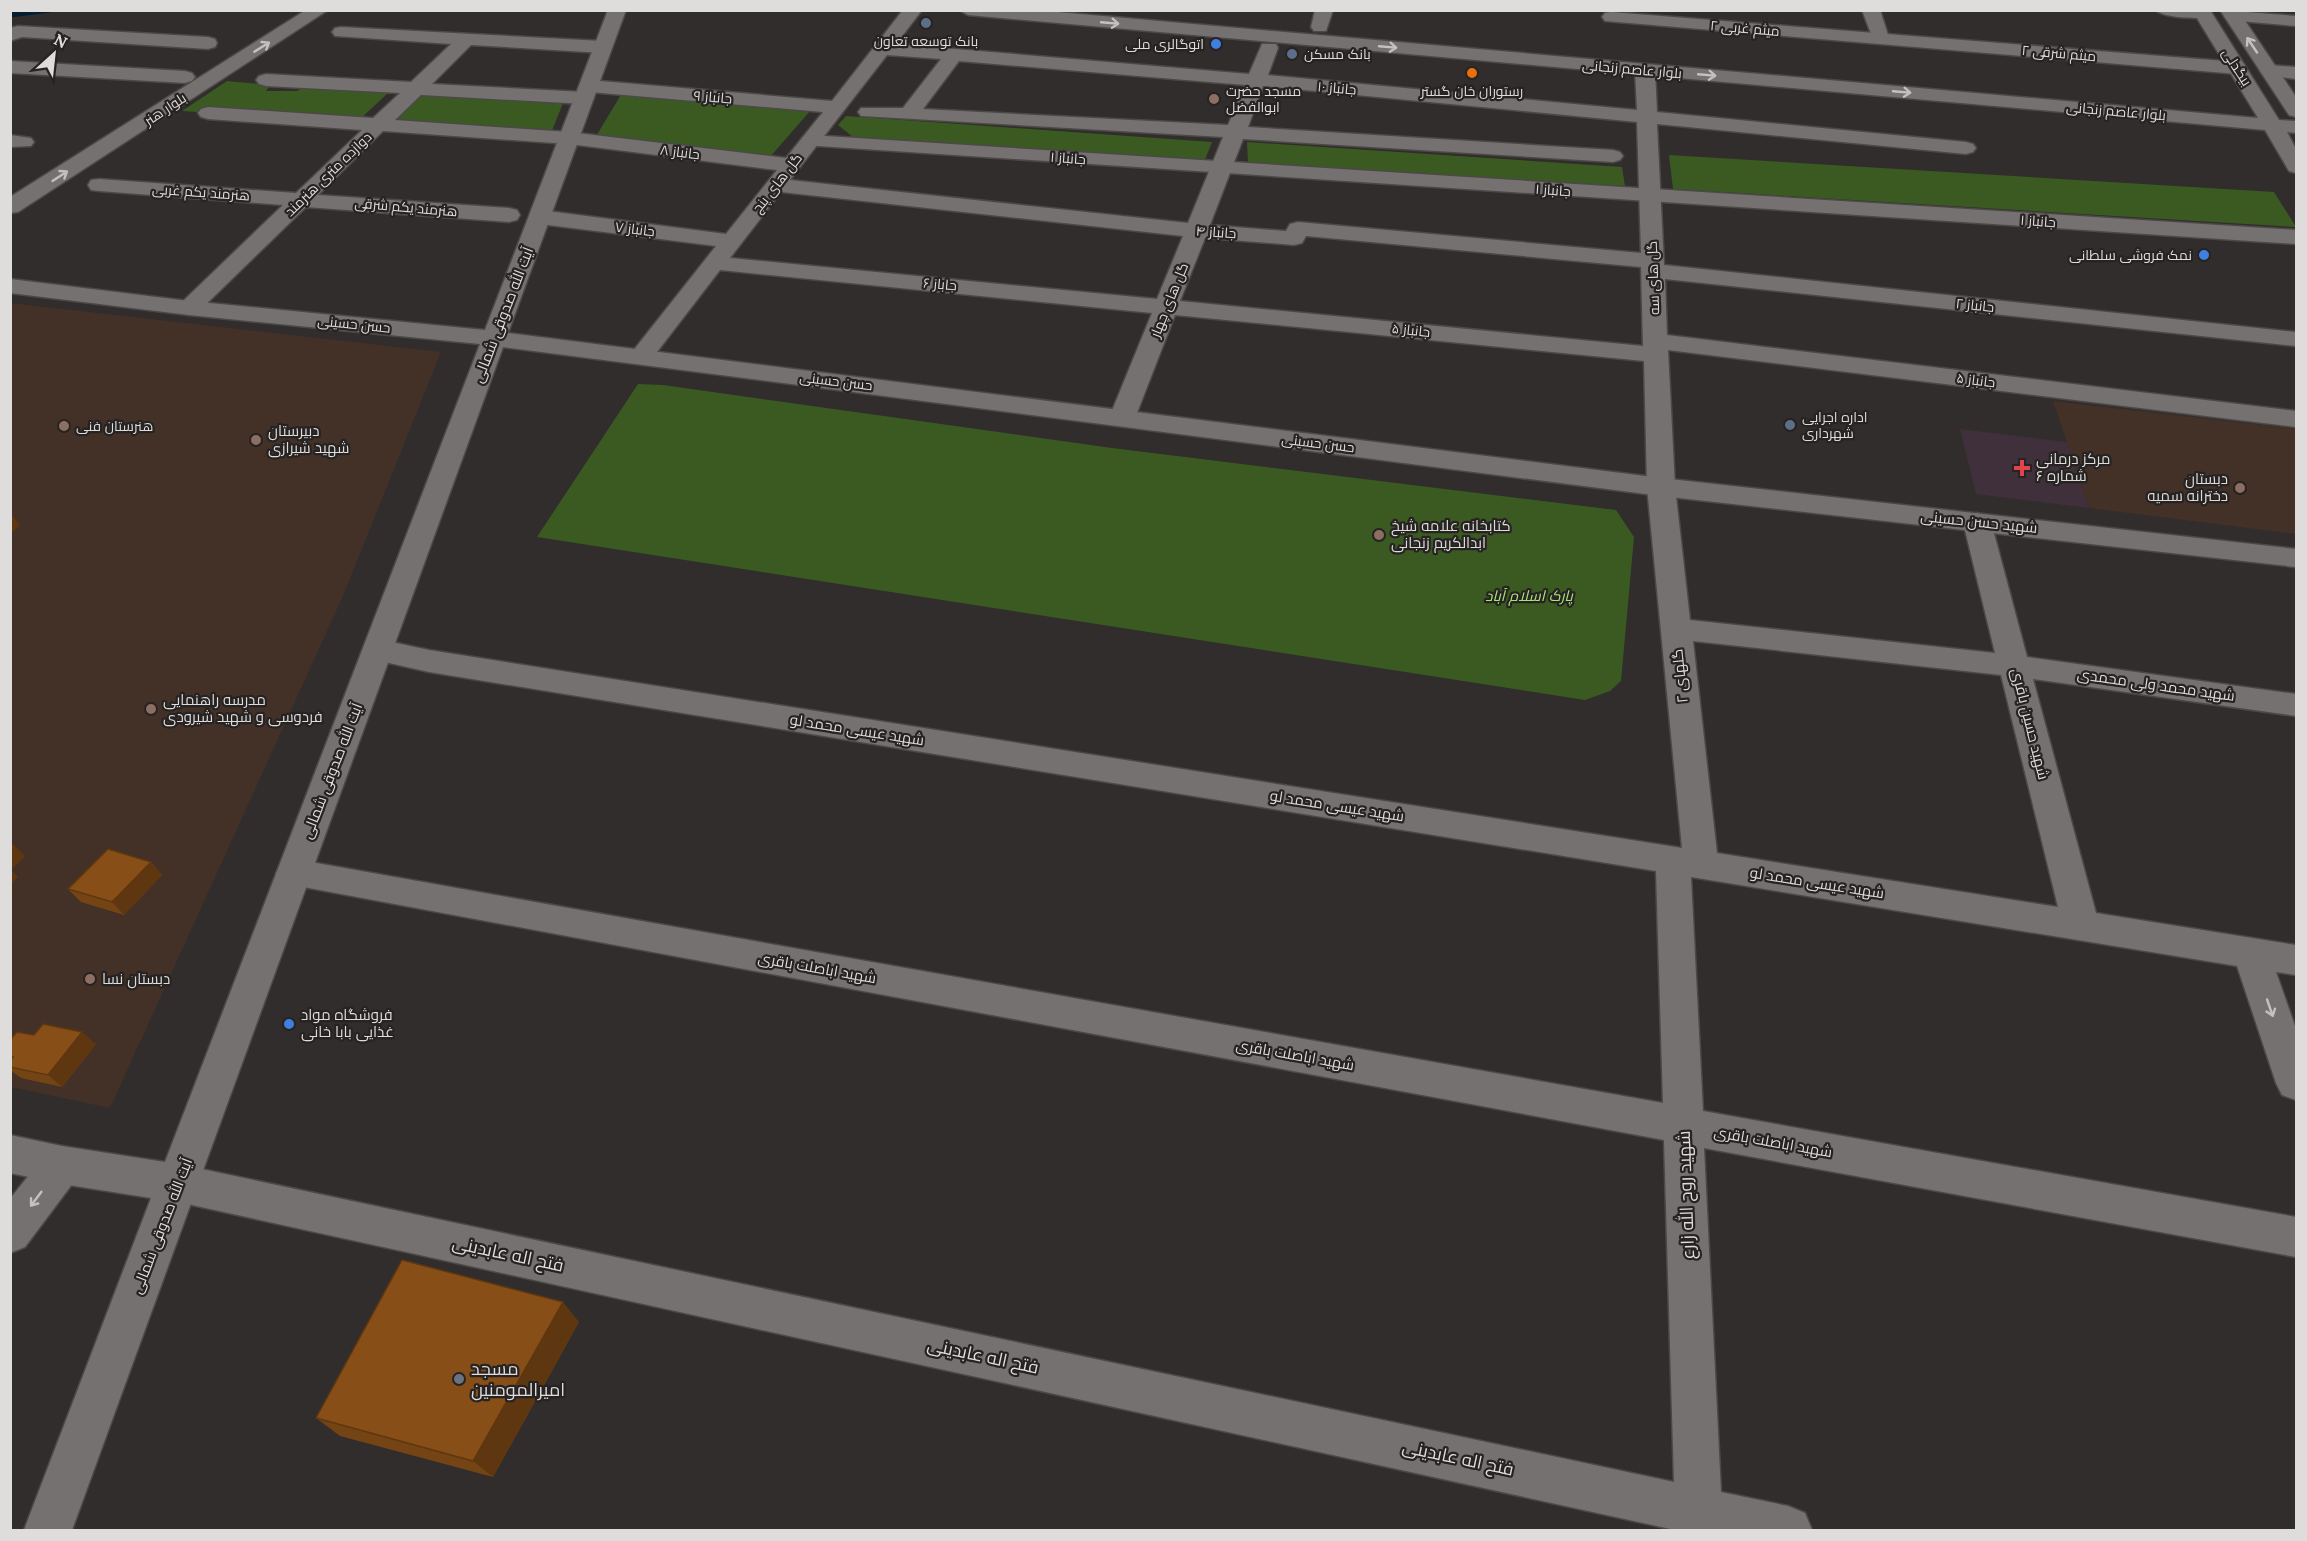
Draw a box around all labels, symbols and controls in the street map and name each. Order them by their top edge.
marker: بانک توسعه تعاون [919,16,933,30]
street label: میثم غربی ۲ [1709,16,1781,41]
one-way arrow [1099,18,1119,29]
north arrow [24,24,84,84]
text: N [51,29,71,52]
place label: بانک توسعه تعاون [874,32,978,50]
place label: اتوگالری ملی [1125,35,1204,53]
marker: اتوگالری ملی [1209,37,1223,51]
one-way arrow [2246,37,2258,53]
one-way arrow [253,41,270,53]
street label: میثم شرقی ۲ [2021,41,2097,66]
one-way arrow [1377,42,1397,53]
place label: بانک مسکن [1304,45,1371,63]
street label: بیگدلی [2218,45,2256,89]
marker: بانک مسکن [1285,47,1299,61]
street label: بلوار عاصم زنجانی [1581,56,1683,83]
marker: رستوران خان گستر [1465,66,1479,80]
one-way arrow [1697,70,1717,81]
street label: جانباز ۱۰ [1317,77,1357,99]
place label: مسجد حضرت ابوالفضل [1226,82,1301,116]
place label: رستوران خان گستر [1420,82,1523,100]
street label: جانباز ۹ [693,86,733,108]
one-way arrow [1891,87,1911,98]
street label: بلوار هنر [140,89,189,130]
marker: مسجد حضرت ابوالفضل [1207,92,1221,106]
street label: بلوار عاصم زنجانی [2065,98,2167,125]
street label: دوازده متری هنرمند [281,128,375,220]
street label: جانباز ۸ [659,141,701,163]
street label: جانباز ۱ [1050,148,1086,168]
street label: گل های پنج [748,149,807,217]
one-way arrow [51,169,68,181]
street label: هنرمند یکم غربی [151,180,251,205]
street label: جانباز ۱ [1535,180,1571,200]
street label: هنرمند یکم شرقی [354,194,458,221]
street label: جانباز ۱ [2020,211,2056,231]
street label: جانباز ۷ [614,218,656,240]
street label: جانباز ۴ [1195,222,1237,242]
street label: گل های سه [1643,241,1663,315]
street label: آیت الله صدوقی شمالی [468,244,538,386]
place label: نمک فروشی سلطانی [2069,246,2192,264]
marker: نمک فروشی سلطانی [2197,248,2211,262]
street label: گل های چهار [1145,260,1193,341]
street label: جاباز ۶ [922,274,958,294]
street label: جانباز ۲ [1955,294,1995,316]
street label: حسن حسینی [317,311,391,337]
street label: جانباز ۵ [1391,319,1431,341]
street label: حسن حسینی [798,368,874,394]
street label: جانباز ۵ [1956,369,1996,391]
place label: اداره اجرایی شهرداری [1802,408,1867,442]
place label: هنرستان فنی [76,417,153,435]
marker: اداره اجرایی شهرداری [1783,418,1797,432]
marker: هنرستان فنی [57,419,71,433]
place label: دبیرستان شهید شیرازی [268,421,349,458]
street label: حسن حسینی [1280,430,1356,456]
marker: دبیرستان شهید شیرازی [249,433,263,447]
place label: مرکز درمانی شماره ۶ [2036,449,2110,485]
marker: مرکز درمانی شماره ۶ [2013,459,2031,477]
place label: دبستان دخترانه سمیه [2147,469,2228,505]
marker: دبستان دخترانه سمیه [2233,481,2247,495]
street label: شهید حسن حسینی [1920,506,2038,538]
place label: کتابخانه علامه شیخ ابدالکریم زنجانی [1391,516,1511,553]
marker: کتابخانه علامه شیخ ابدالکریم زنجانی [1372,528,1386,542]
park label: پارک اسلام آباد [1485,586,1574,606]
street label: گلهای ۲ [1667,648,1693,704]
street label: شهید محمد ولی محمدی [2076,664,2236,706]
street label: شهید حسین باقری [2006,666,2054,782]
place label: مدرسه راهنمایی فردوسی و شهید شیرودی [163,690,323,727]
street label: آیت الله صدوقی شمالی [297,700,367,842]
marker: مدرسه راهنمایی فردوسی و شهید شیرودی [144,702,158,716]
street label: شهید عیسی محمد لو [788,710,926,750]
street label: شهید عیسی محمد لو [1268,786,1406,826]
street label: شهید عیسی محمد لو [1748,863,1886,903]
street label: شهید اباصلت باقری [756,948,878,988]
place label: دبستان نسا [102,969,170,989]
marker: دبستان نسا [83,972,97,986]
one-way arrow [2266,998,2277,1017]
place label: فروشگاه مواد غذایی بابا خانی [301,1005,394,1042]
marker: فروشگاه مواد غذایی بابا خانی [282,1017,296,1031]
street label: شهید اباصلت باقری [1234,1035,1356,1075]
street label: شهید اباصلت باقری [1712,1122,1834,1162]
street label: شهید روح الله زارع [1672,1130,1700,1260]
street label: آیت الله صدوقی شمالی [127,1155,197,1297]
one-way arrow [30,1191,43,1207]
street label: فتح اله عابدینی [450,1230,566,1278]
street label: فتح اله عابدینی [925,1332,1041,1380]
place label: مسجد امیرالمومنین [471,1357,565,1401]
marker: مسجد امیرالمومنین [452,1372,466,1386]
street label: فتح اله عابدینی [1400,1434,1516,1482]

